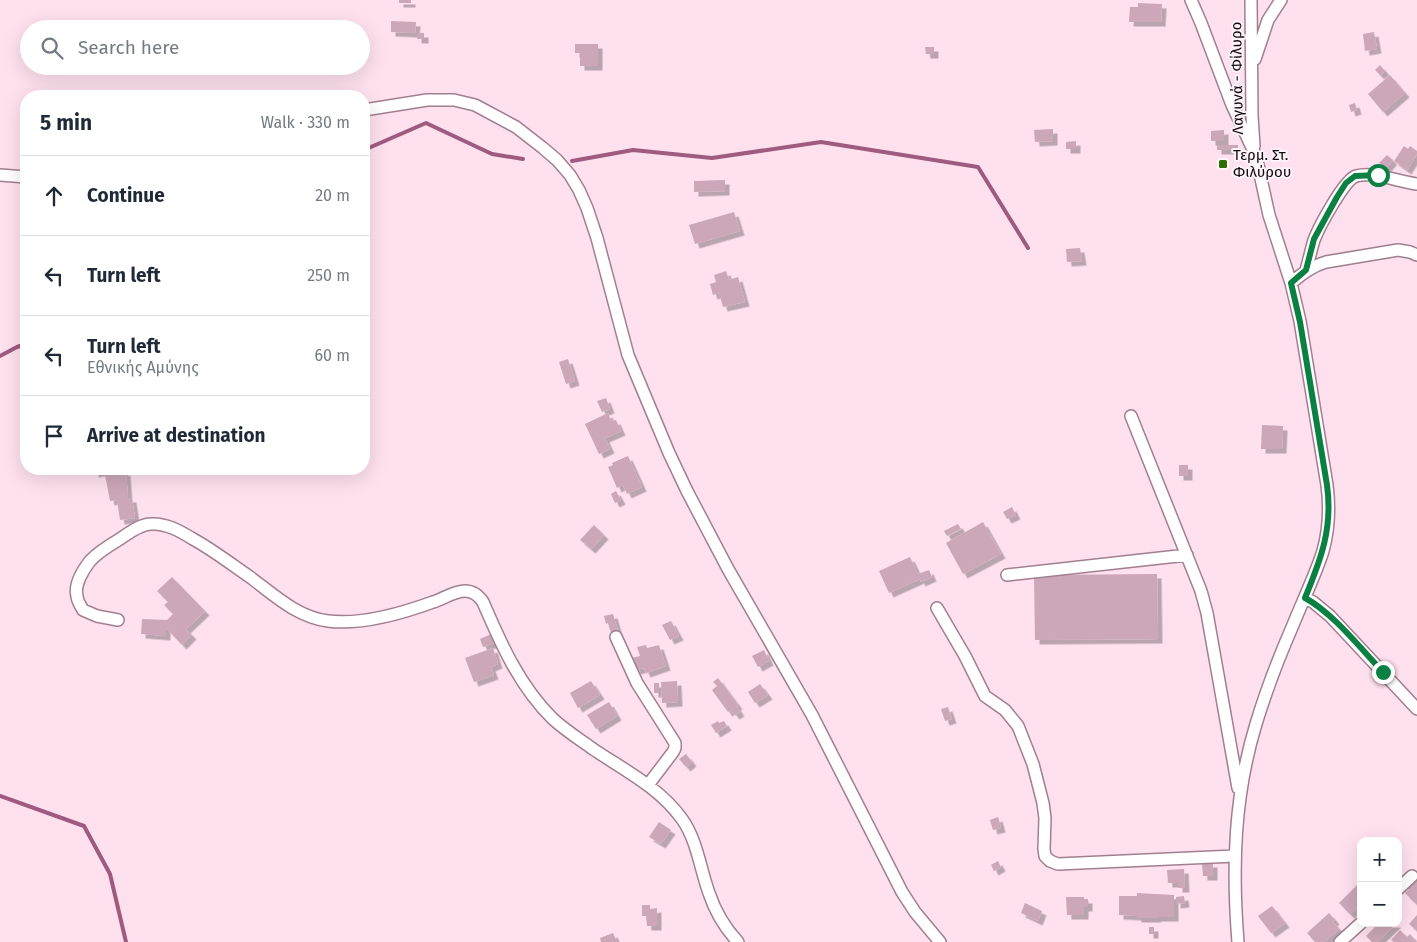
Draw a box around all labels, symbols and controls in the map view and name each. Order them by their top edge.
search box [20,20,370,75]
street label: Λαγυνά - Φίλυρο [1227,21,1247,135]
icon: search [38,34,66,62]
text: Search here [78,36,179,59]
text: 5 min [40,110,92,136]
text: Walk · 330 m [261,113,350,132]
place label: Τερμ. Στ. Φιλύρου [1233,146,1291,181]
marker: Τερμ. Στ. Φιλύρου [1217,158,1229,170]
route start [1367,164,1390,187]
icon: ahead [40,182,68,210]
text: Continue [87,184,165,207]
text: 20 m [315,186,350,205]
icon: left [40,262,68,290]
text: Turn left [87,264,161,287]
text: 250 m [307,266,350,285]
text: Turn left [87,335,161,358]
icon: left [40,342,68,370]
text: 60 m [315,346,350,365]
text: Εθνικής Αμύνης [87,358,199,377]
icon: arrive [40,422,68,450]
text: Arrive at destination [87,424,266,447]
route end [1372,661,1395,684]
map controls [1357,837,1402,927]
button: + [1357,837,1402,882]
button: − [1357,882,1402,927]

